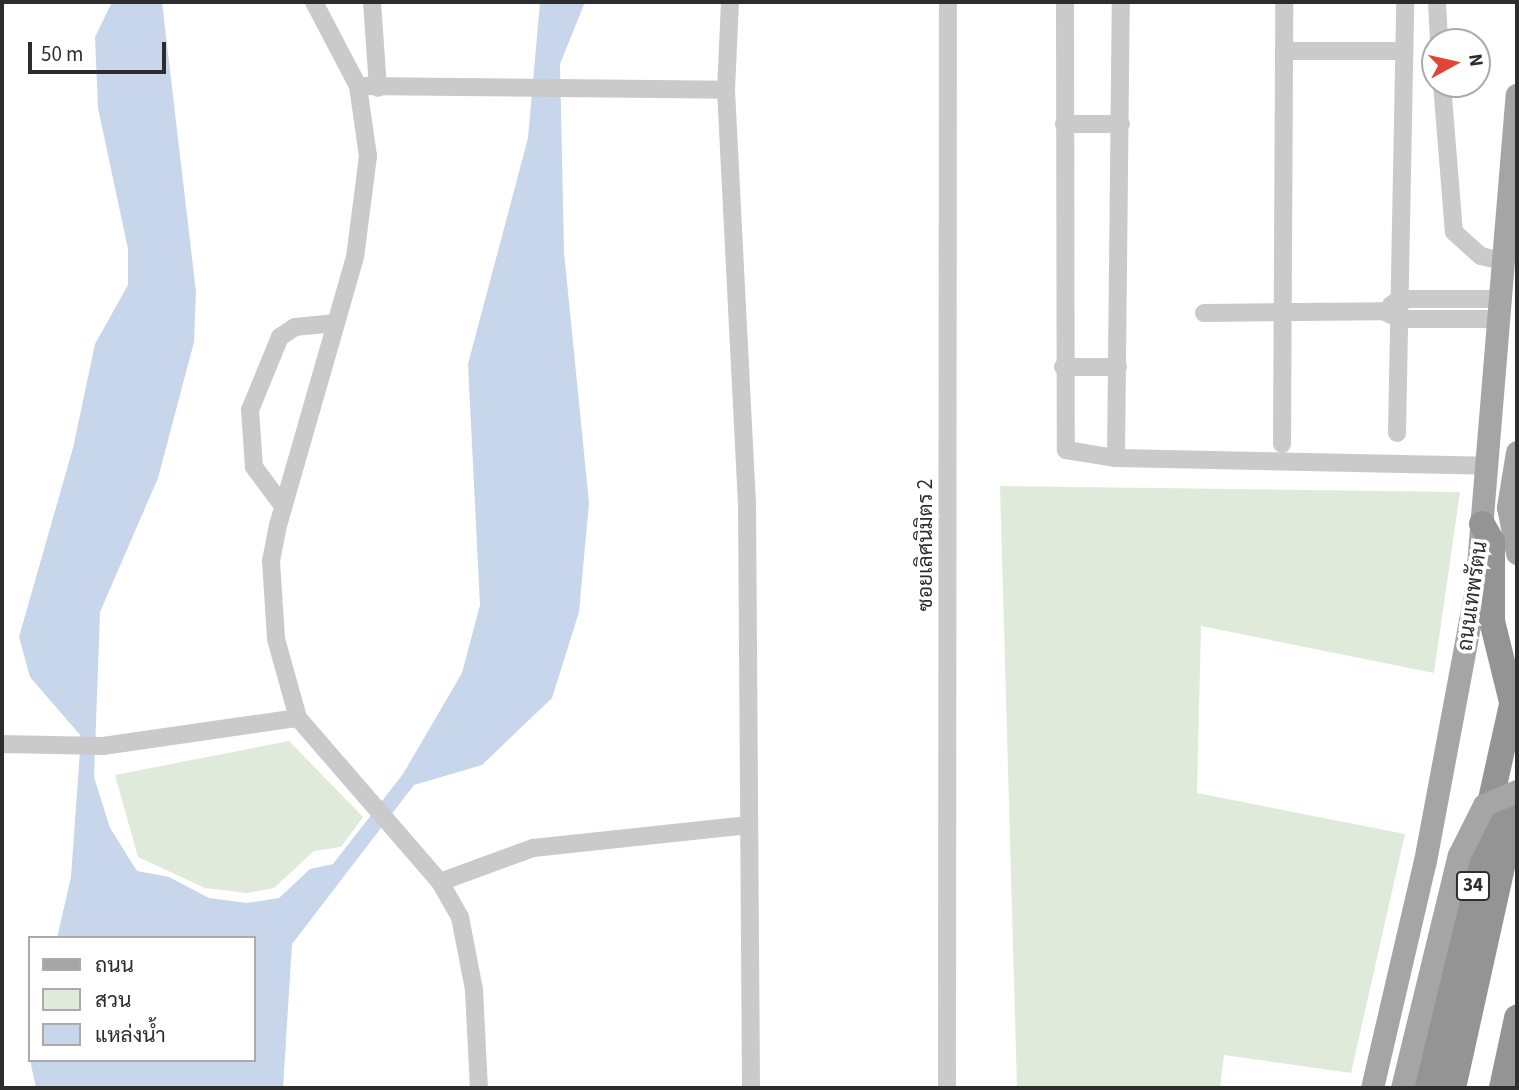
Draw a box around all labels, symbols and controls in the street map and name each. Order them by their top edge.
scale bar [32,28,170,72]
north arrow [1421,28,1491,98]
text: 50 m [41,39,83,69]
text: N [1461,52,1490,68]
street label: ซอยเลิศนิมิตร 2 [912,479,938,611]
street label: ถนนเทพรัตน [1452,539,1492,653]
road number: 34 [1456,870,1490,902]
legend [28,936,256,1062]
text: ถนน [95,950,134,980]
text: สวน [95,985,131,1015]
text: แหล่งน้ำ [95,1020,166,1050]

